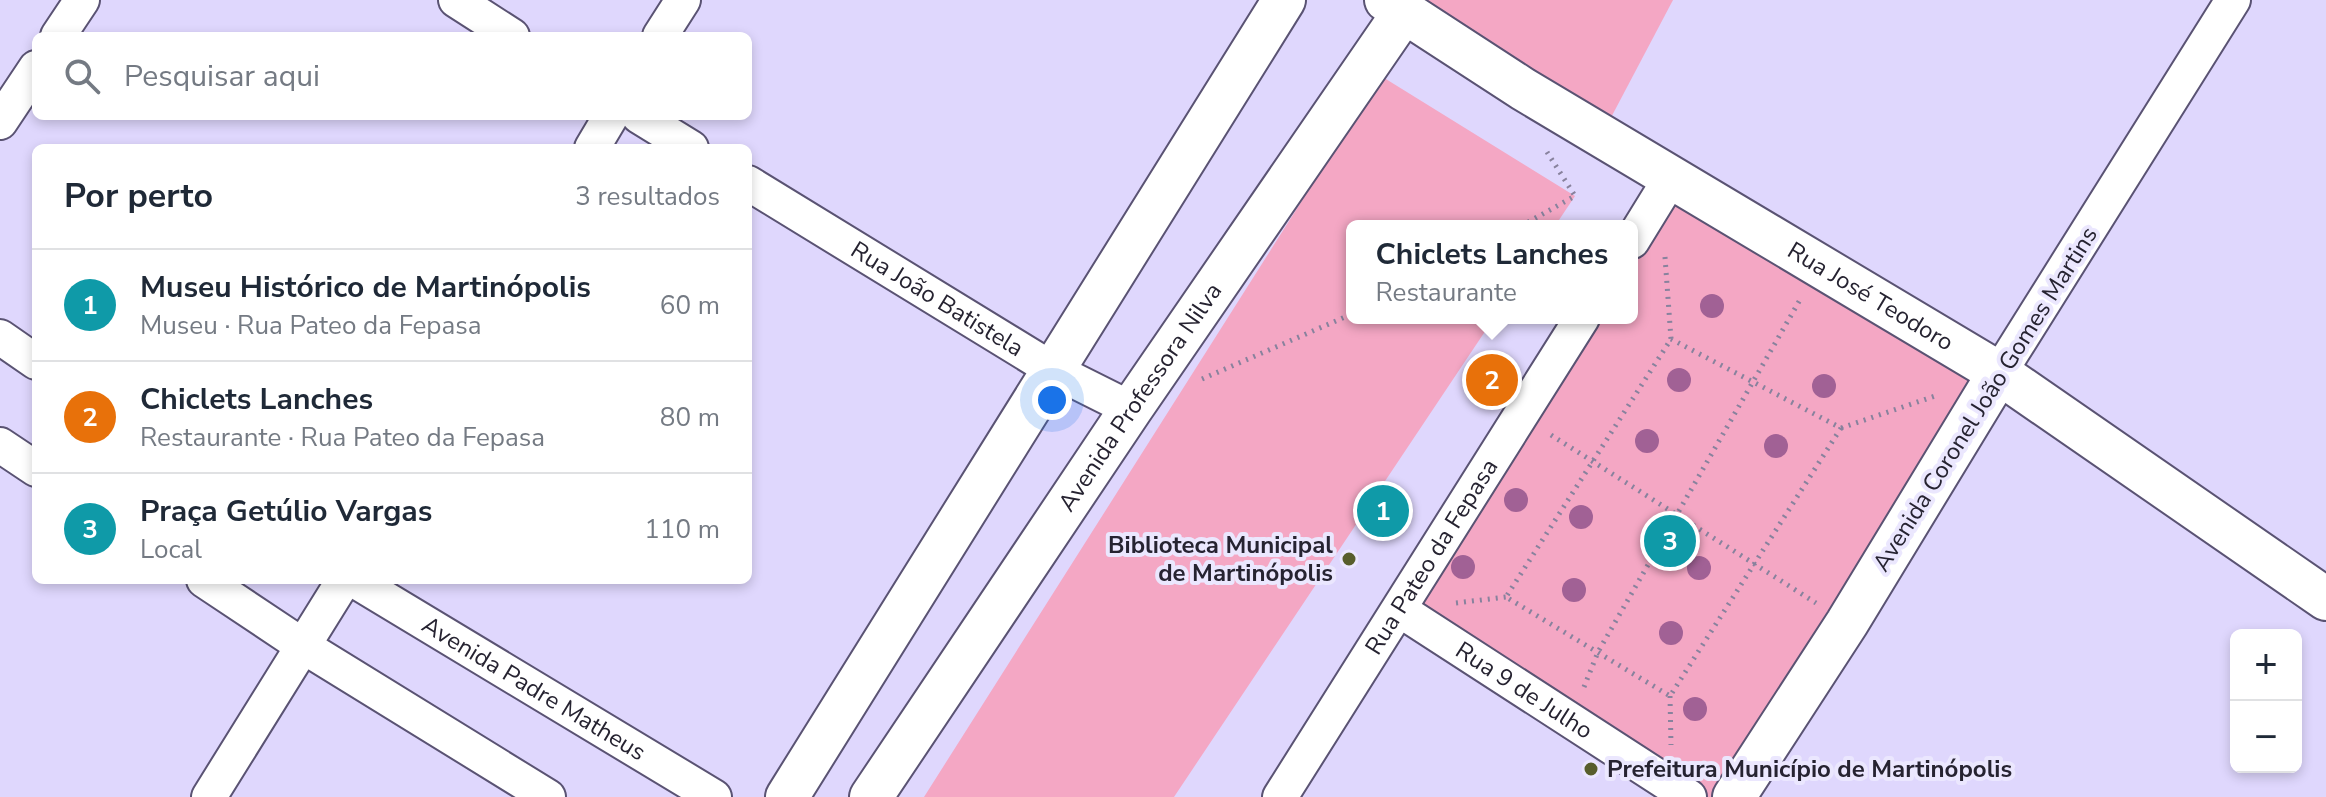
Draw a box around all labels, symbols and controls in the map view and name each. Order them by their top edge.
search box [32,32,752,120]
icon: search [60,54,104,98]
text: Pesquisar aqui [124,56,320,97]
text: Por perto [64,173,213,219]
text: 3 resultados [575,179,720,214]
popup [1346,220,1638,324]
street label: Avenida Coronel João Gomes Martins [1865,221,2105,577]
street label: Rua João Batistela [845,234,1030,364]
text: Chiclets Lanches [1375,234,1609,275]
street label: Rua José Teodoro [1782,234,1959,358]
text: Museu Histórico de Martinópolis [140,267,591,308]
text: Restaurante [1375,275,1517,310]
street label: Avenida Professora Nilva [1051,276,1229,518]
text: 1 [82,288,98,323]
text: 60 m [660,288,720,323]
text: Museu · Rua Pateo da Fepasa [140,308,481,343]
pin: 2 [1466,350,1518,410]
text: Chiclets Lanches [140,379,373,420]
your location [1032,380,1072,420]
text: 2 [82,400,98,435]
text: 80 m [660,400,720,435]
text: Restaurante · Rua Pateo da Fepasa [140,420,545,455]
street label: Rua Pateo da Fepasa [1358,453,1505,661]
pin: 1 [1357,481,1409,541]
text: Praça Getúlio Vargas [140,491,432,532]
pin: 3 [1644,511,1696,571]
text: 3 [82,512,98,547]
text: 110 m [644,512,720,547]
place label: Biblioteca Municipal de Martinópolis [1108,529,1333,589]
text: Local [140,532,202,567]
marker: Biblioteca Municipal de Martinópolis [1340,550,1358,568]
street label: Avenida Padre Matheus [416,609,652,768]
map controls [2230,629,2302,773]
button: + [2230,629,2302,701]
street label: Rua 9 de Julho [1450,634,1599,747]
button: − [2230,701,2302,773]
place label: Prefeitura Município de Martinópolis [1607,753,2012,785]
marker: Prefeitura Município de Martinópolis [1582,760,1600,778]

